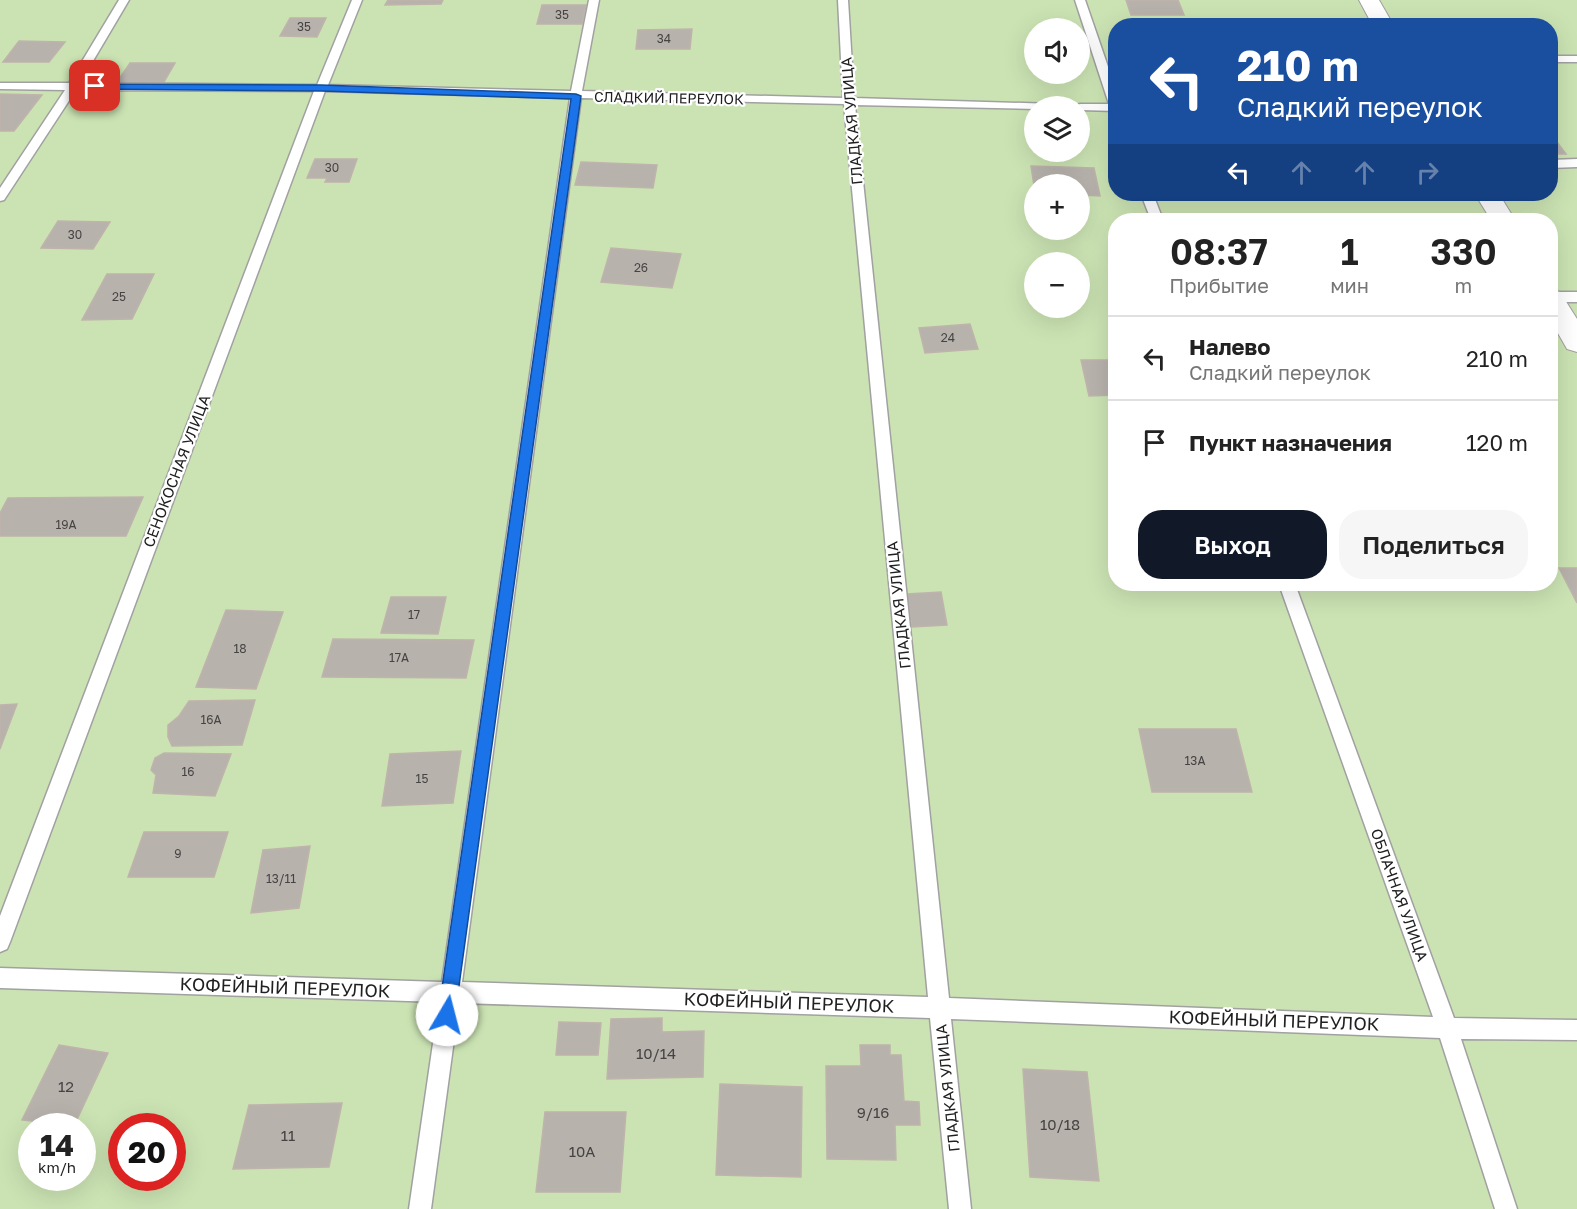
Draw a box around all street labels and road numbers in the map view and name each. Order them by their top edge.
street label: ГЛАДКАЯ УЛИЦА [836,56,866,186]
street label: СЛАДКИЙ ПЕРЕУЛОК [594,88,744,107]
street label: СЕНОКОСНАЯ УЛИЦА [139,392,214,550]
street label: ГЛАДКАЯ УЛИЦА [882,540,914,670]
street label: ОБЛАЧНАЯ УЛИЦА [1368,826,1432,963]
street label: КОФЕЙНЫЙ ПЕРЕУЛОК [179,972,391,1002]
street label: КОФЕЙНЫЙ ПЕРЕУЛОК [683,987,895,1017]
street label: КОФЕЙНЫЙ ПЕРЕУЛОК [1168,1005,1380,1035]
street label: ГЛАДКАЯ УЛИЦА [931,1023,963,1153]

